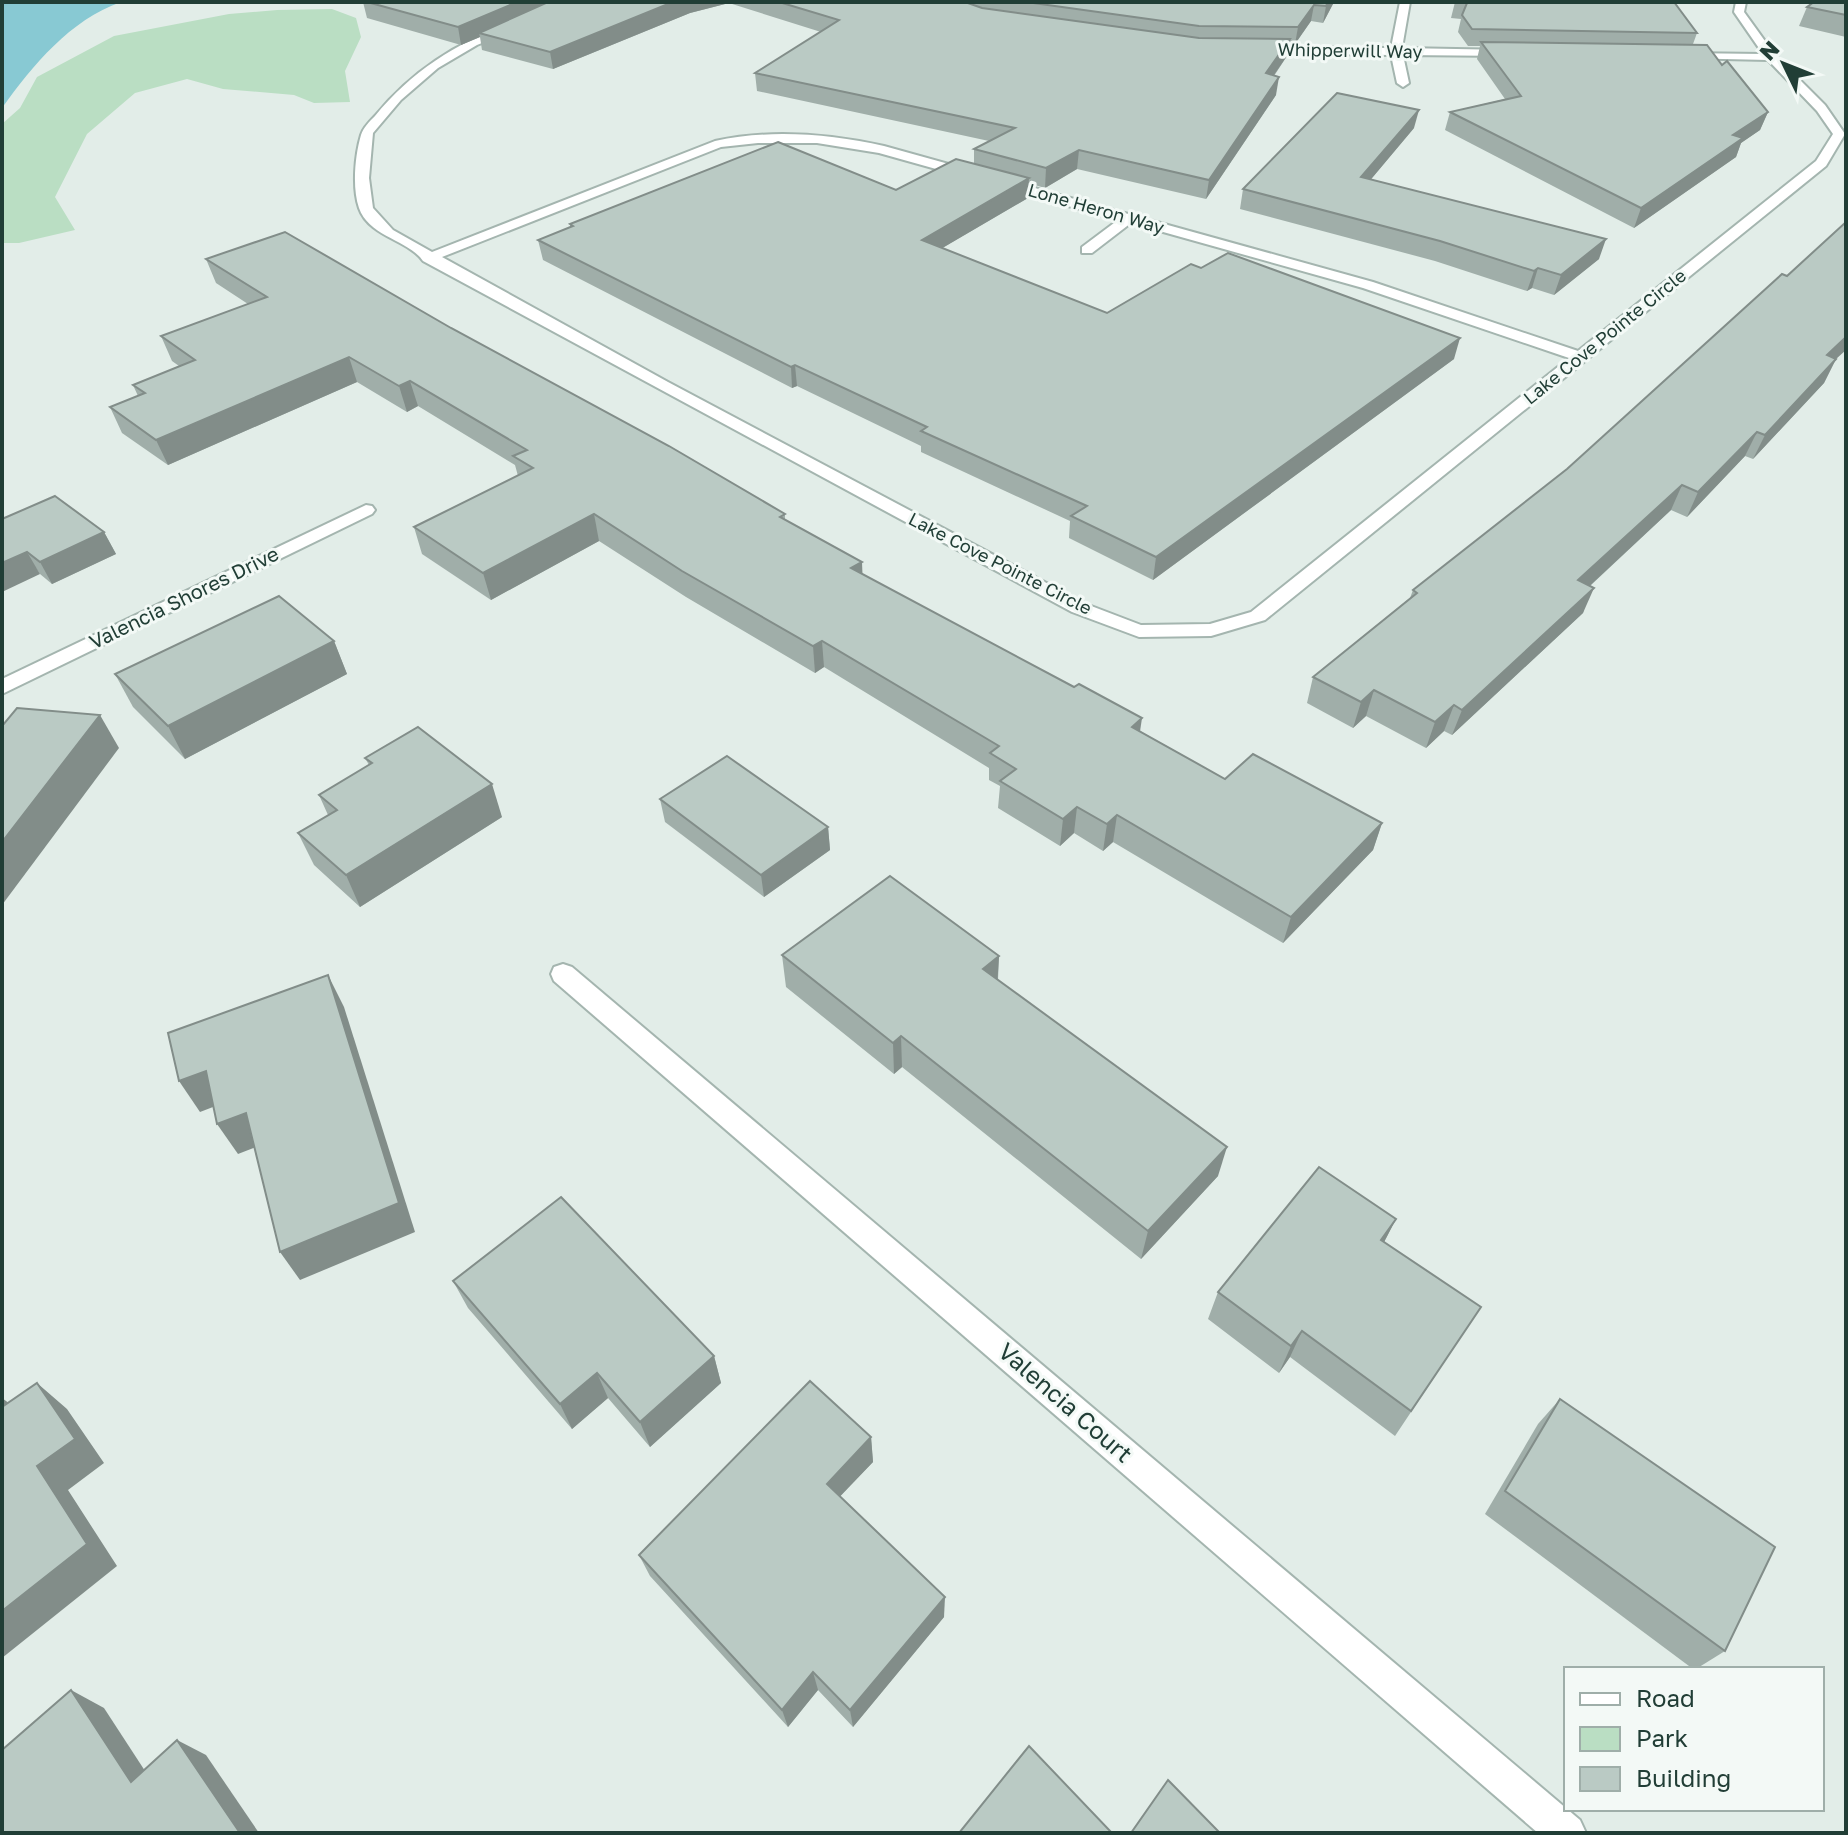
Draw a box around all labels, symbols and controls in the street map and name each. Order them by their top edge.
north arrow [1744,24,1824,104]
text: N [1753,35,1785,65]
street label: Whipperwill Way [1277,38,1423,62]
street label: Lone Heron Way [1026,178,1167,238]
street label: Lake Cove Pointe Circle [1519,264,1690,409]
street label: Lake Cove Pointe Circle [905,507,1096,619]
street label: Valencia Shores Drive [85,541,282,653]
street label: Valencia Court [993,1336,1139,1468]
legend [1564,1667,1824,1811]
text: Road [1636,1683,1695,1712]
text: Park [1636,1723,1688,1752]
text: Building [1636,1763,1731,1792]

